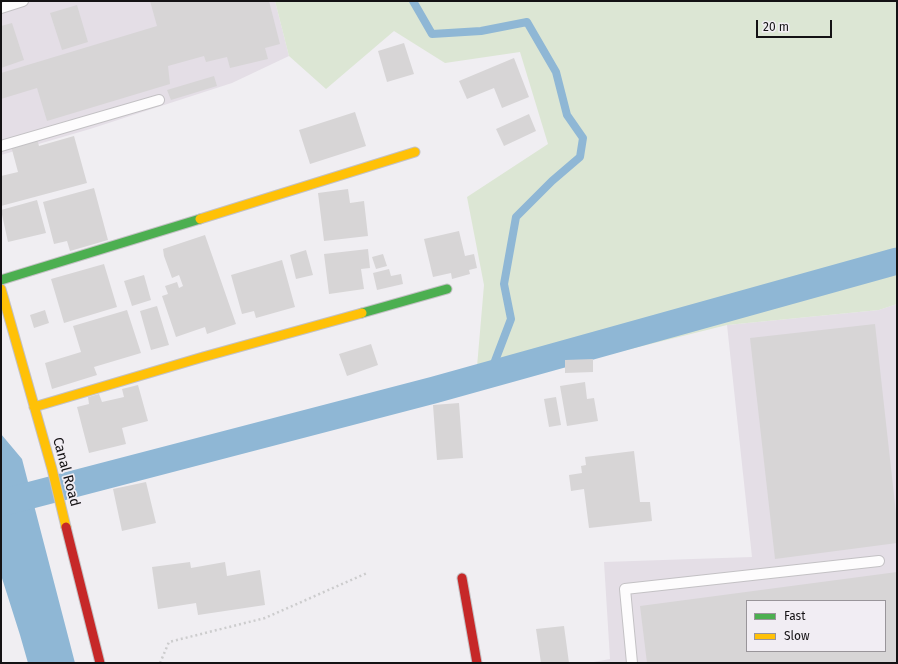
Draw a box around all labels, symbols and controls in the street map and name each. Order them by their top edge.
scale bar [758,12,834,38]
text: 20 m [763,20,789,34]
street label: Canal Road [49,435,83,509]
legend [746,600,886,652]
text: Fast [784,609,806,623]
text: Slow [784,629,810,643]

